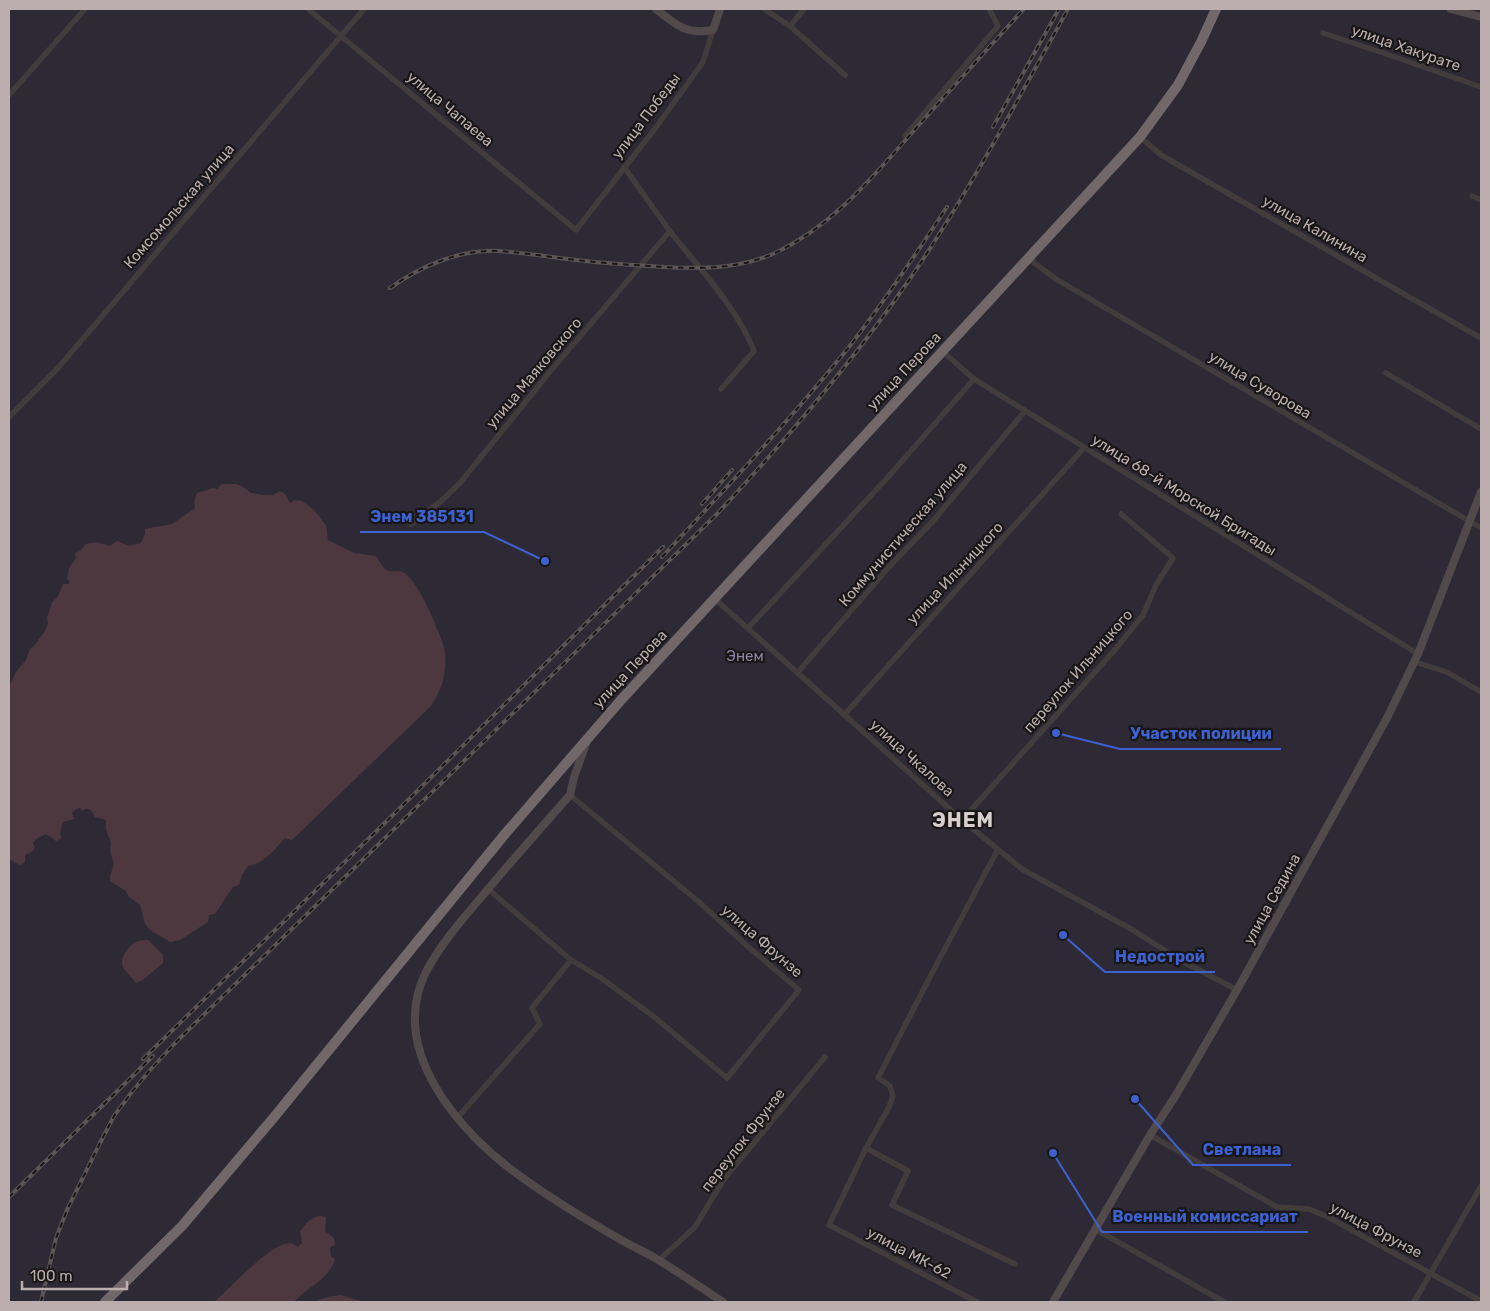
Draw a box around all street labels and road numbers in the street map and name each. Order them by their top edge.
street label: улица Хакурате [1349,21,1463,75]
street label: улица Чапаева [403,68,497,150]
street label: улица Победы [608,70,684,162]
street label: Комсомольская улица [120,140,238,272]
street label: улица Калинина [1259,192,1371,266]
street label: улица Маяковского [482,314,586,432]
street label: улица Перова [863,328,945,414]
street label: улица Суворова [1206,347,1314,423]
street label: улица 68-й Морской Бригады [1088,431,1280,559]
street label: Коммунистическая улица [835,458,971,610]
street label: улица Ильницкого [903,518,1007,628]
street label: переулок Ильницкого [1020,606,1136,736]
street label: улица Перова [589,626,671,712]
street label: улица Чкалова [866,716,958,800]
street label: улица Седина [1240,851,1304,947]
street label: улица Фрунзе [718,901,806,981]
street label: переулок Фрунзе [697,1085,789,1195]
street label: улица Фрунзе [1327,1198,1425,1262]
street label: улица МК-62 [864,1223,954,1283]

